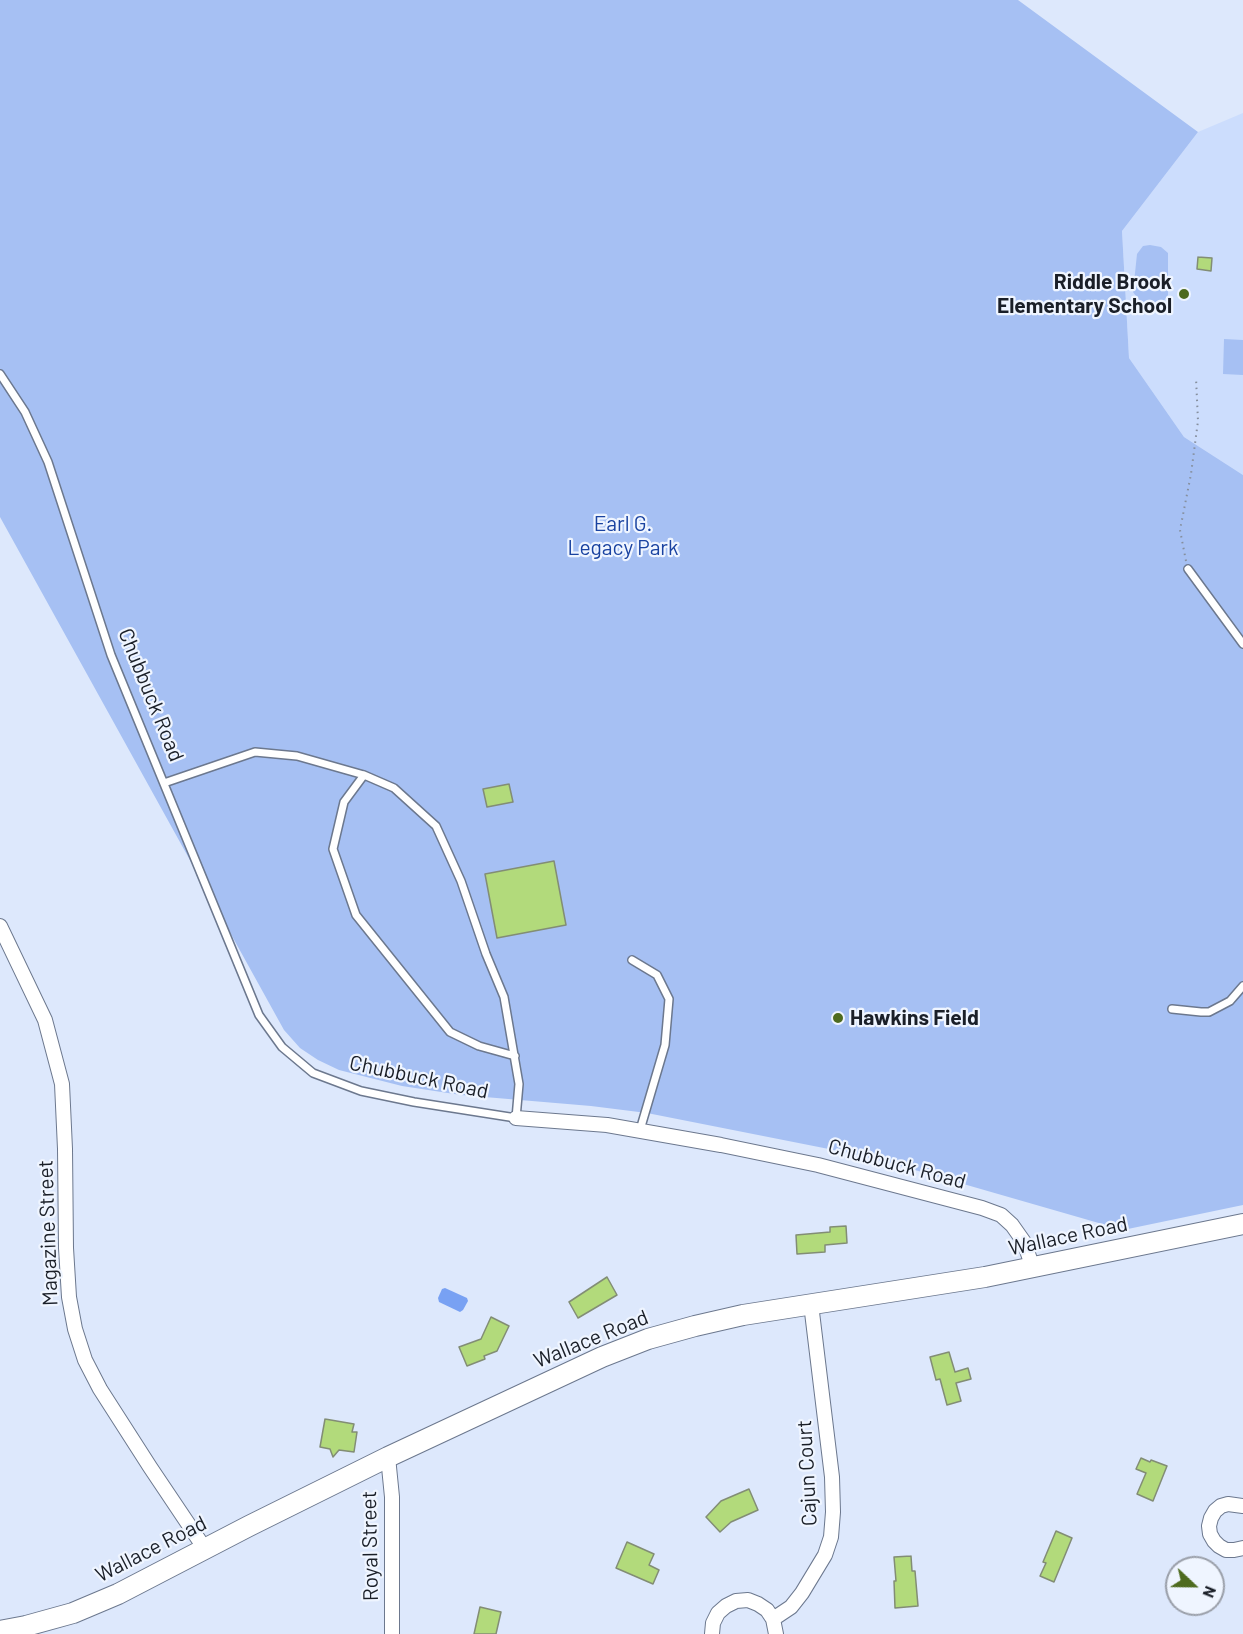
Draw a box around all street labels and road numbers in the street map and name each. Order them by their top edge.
street label: Chubbuck Road [113,625,189,765]
street label: Chubbuck Road [347,1050,491,1104]
street label: Chubbuck Road [825,1134,969,1194]
street label: Magazine Street [33,1159,63,1307]
street label: Wallace Road [1006,1211,1130,1261]
street label: Wallace Road [530,1305,652,1373]
street label: Cajun Court [792,1419,822,1527]
street label: Royal Street [356,1491,384,1601]
street label: Wallace Road [91,1510,211,1588]

